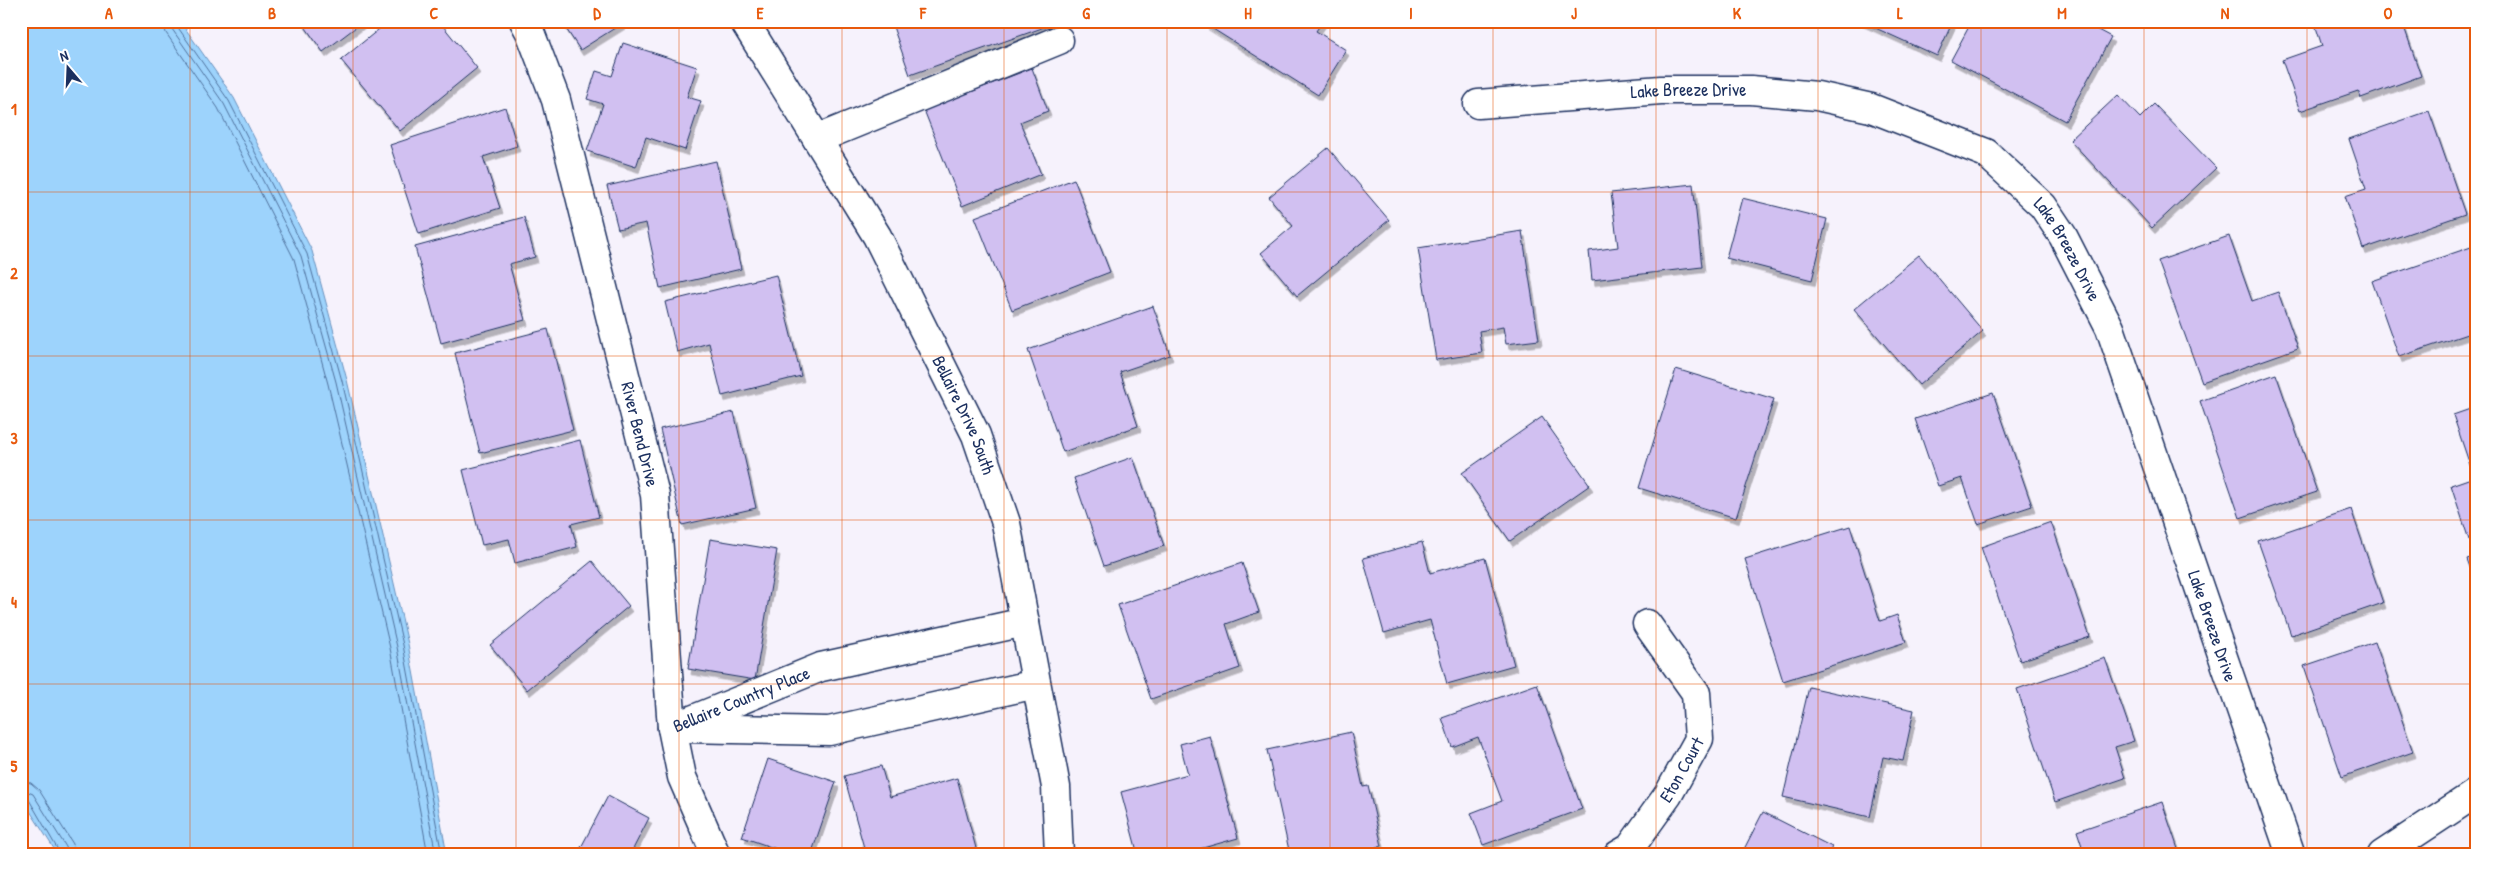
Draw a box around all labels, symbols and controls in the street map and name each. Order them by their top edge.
text: A [105,2,113,24]
text: B [268,2,276,24]
text: C [430,2,439,24]
text: D [593,2,601,24]
text: E [756,2,764,24]
text: F [919,2,927,24]
text: G [1082,2,1090,24]
text: H [1244,2,1252,24]
text: I [1409,2,1413,24]
text: J [1571,2,1577,24]
text: K [1733,2,1742,24]
text: L [1897,2,1903,24]
text: M [2057,2,2067,24]
text: N [2221,2,2230,24]
text: O [2384,2,2393,24]
north arrow [42,42,92,92]
text: N [57,45,71,65]
street label: Lake Breeze Drive [1630,77,1746,104]
text: 1 [11,98,17,120]
street label: Lake Breeze Drive [2029,191,2107,305]
text: 2 [10,262,18,284]
street label: Bellaire Drive South [926,351,1002,478]
street label: River Bend Drive [615,379,665,489]
text: 3 [10,427,18,449]
street label: Lake Breeze Drive [2182,567,2244,685]
text: 4 [11,591,17,613]
street label: Bellaire Country Place [669,660,813,738]
street label: Eton Court [1654,732,1710,807]
text: 5 [11,755,18,777]

